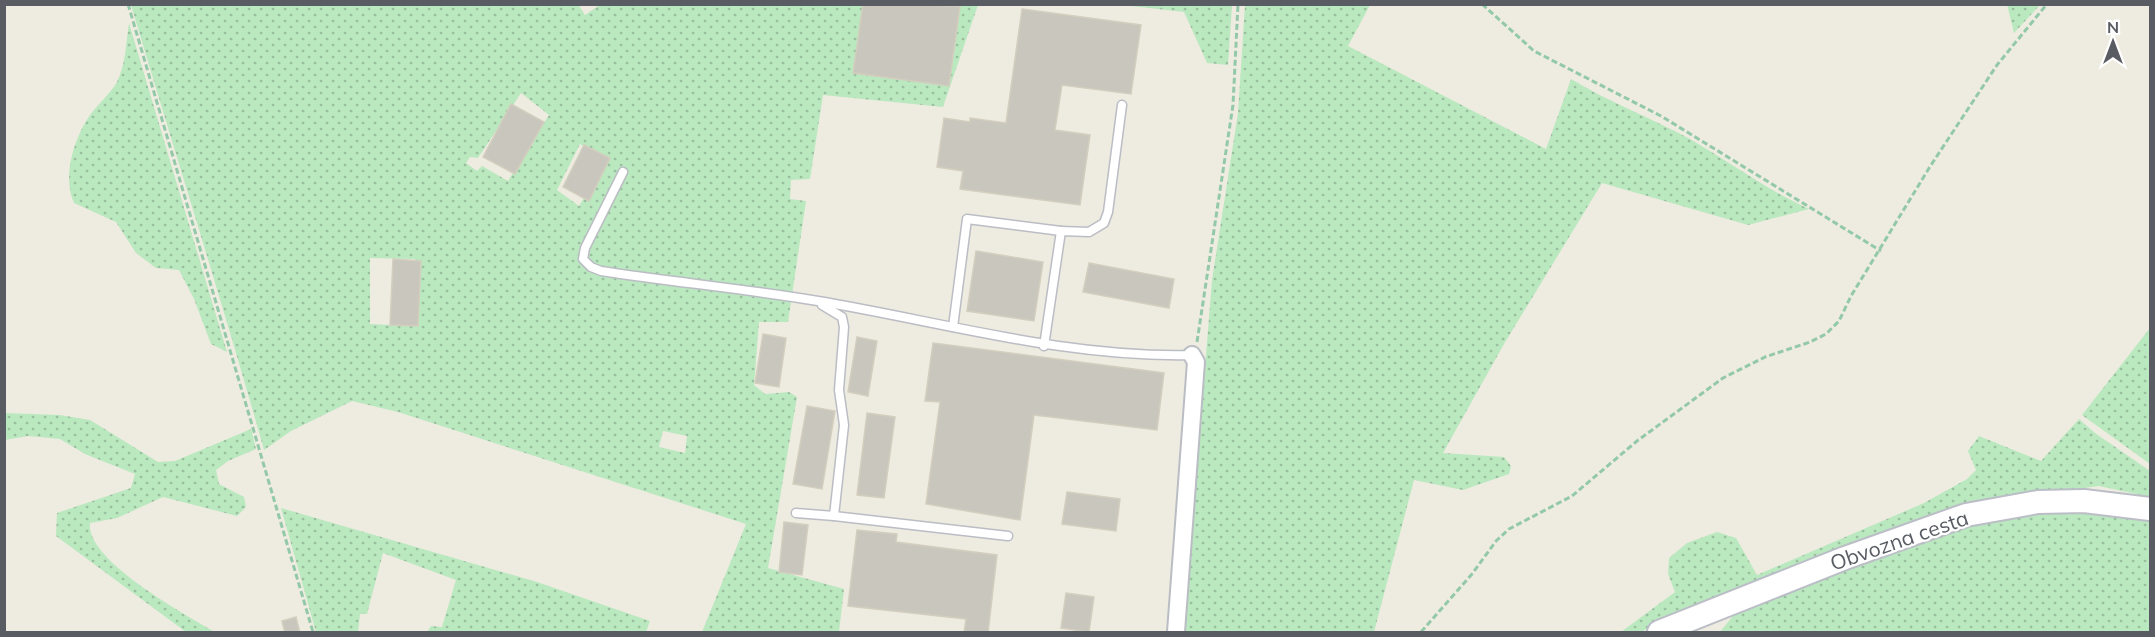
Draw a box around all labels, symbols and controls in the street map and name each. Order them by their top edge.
north arrow [2083,12,2143,72]
text: N [2107,17,2119,37]
street label: Obvozna cesta [1826,504,1972,576]

